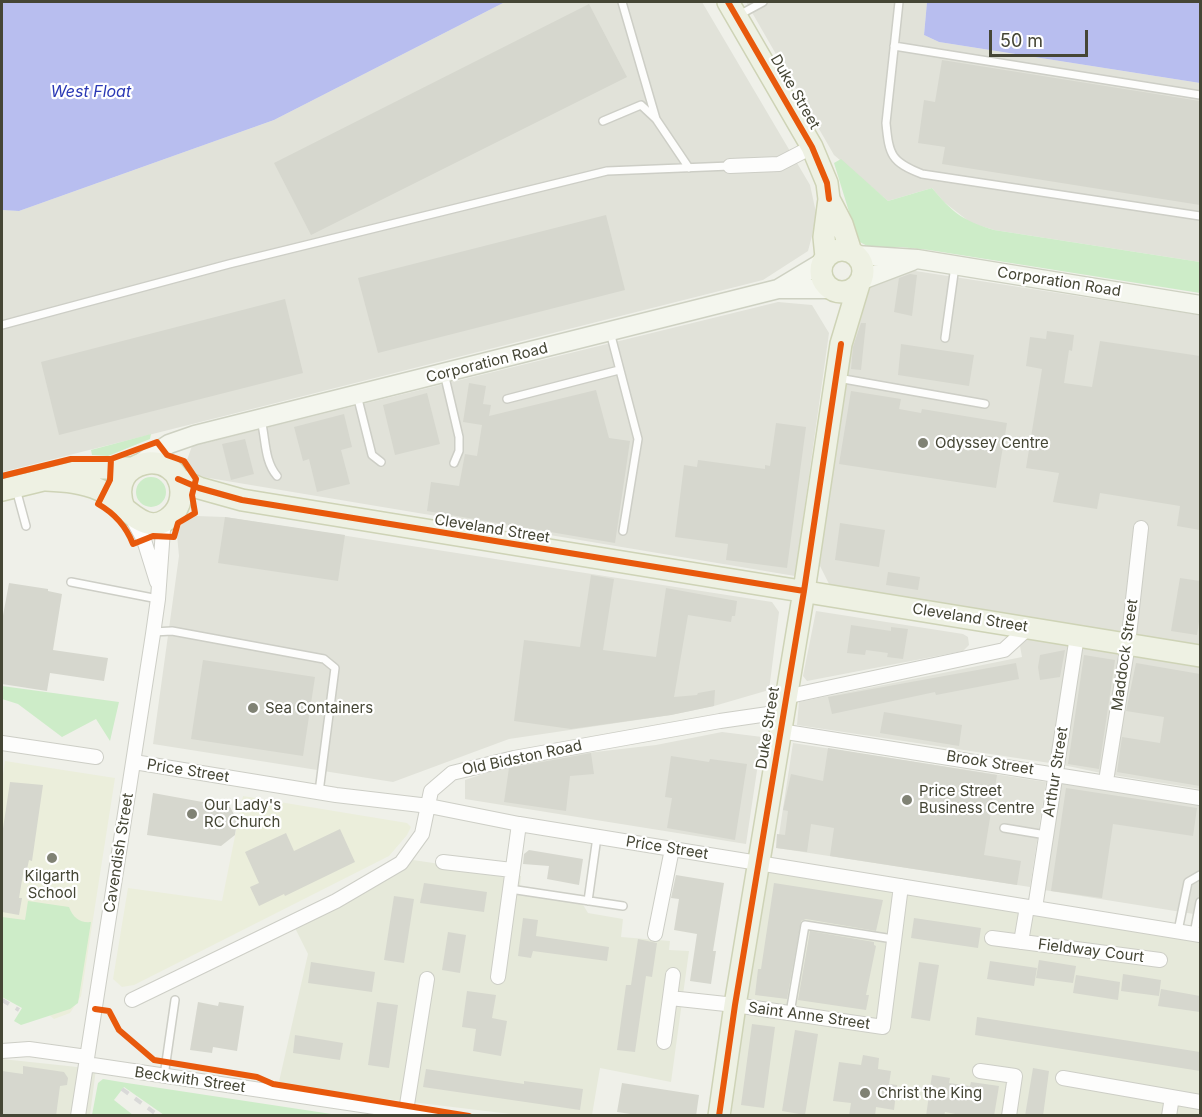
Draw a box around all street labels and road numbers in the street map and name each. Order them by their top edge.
street label: Duke Street [766,52,824,132]
street label: Corporation Road [996,263,1122,301]
street label: Corporation Road [424,339,550,387]
street label: Cleveland Street [433,511,551,547]
street label: Maddock Street [1108,598,1142,712]
street label: Cleveland Street [911,600,1029,636]
street label: Duke Street [753,686,783,770]
street label: Arthur Street [1040,726,1072,818]
street label: Old Bidston Road [460,737,584,779]
street label: Brook Street [945,747,1035,779]
street label: Price Street [146,756,230,786]
street label: Cavendish Street [101,792,137,914]
street label: Price Street [625,833,709,863]
street label: Fieldway Court [1037,936,1145,966]
street label: Saint Anne Street [747,999,871,1033]
street label: Beckwith Street [133,1063,247,1097]

